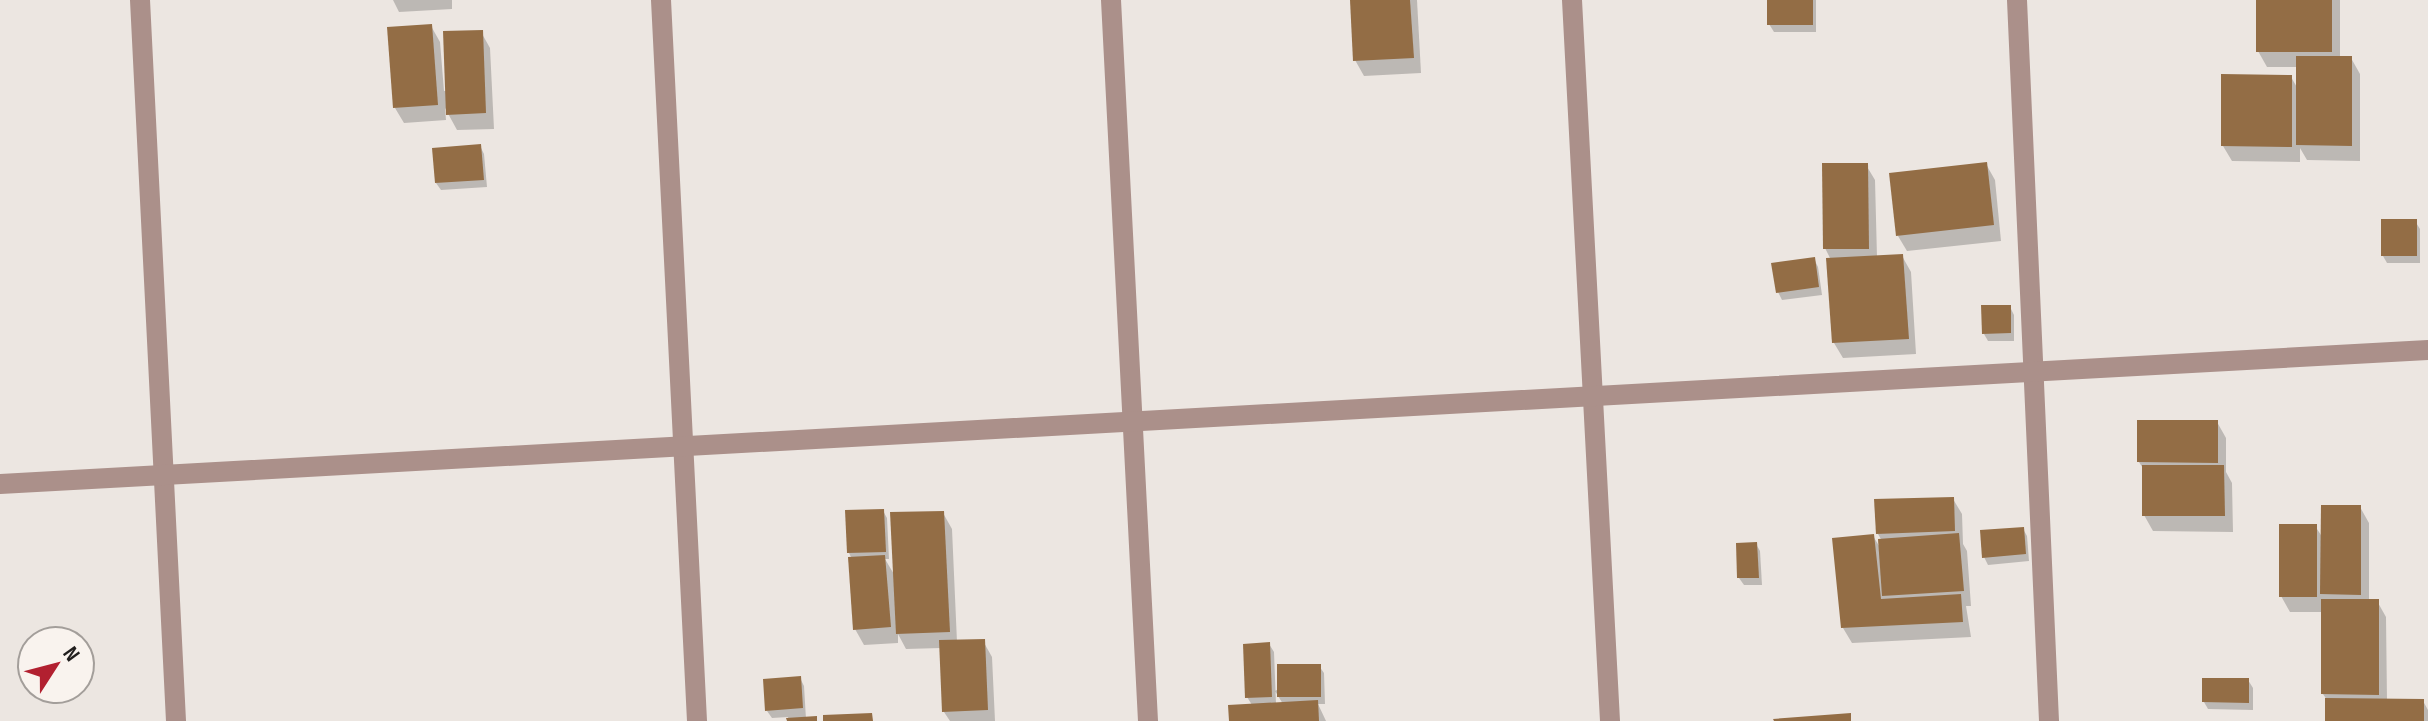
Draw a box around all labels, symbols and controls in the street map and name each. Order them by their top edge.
north arrow [16,625,96,705]
text: N [57,641,85,667]

